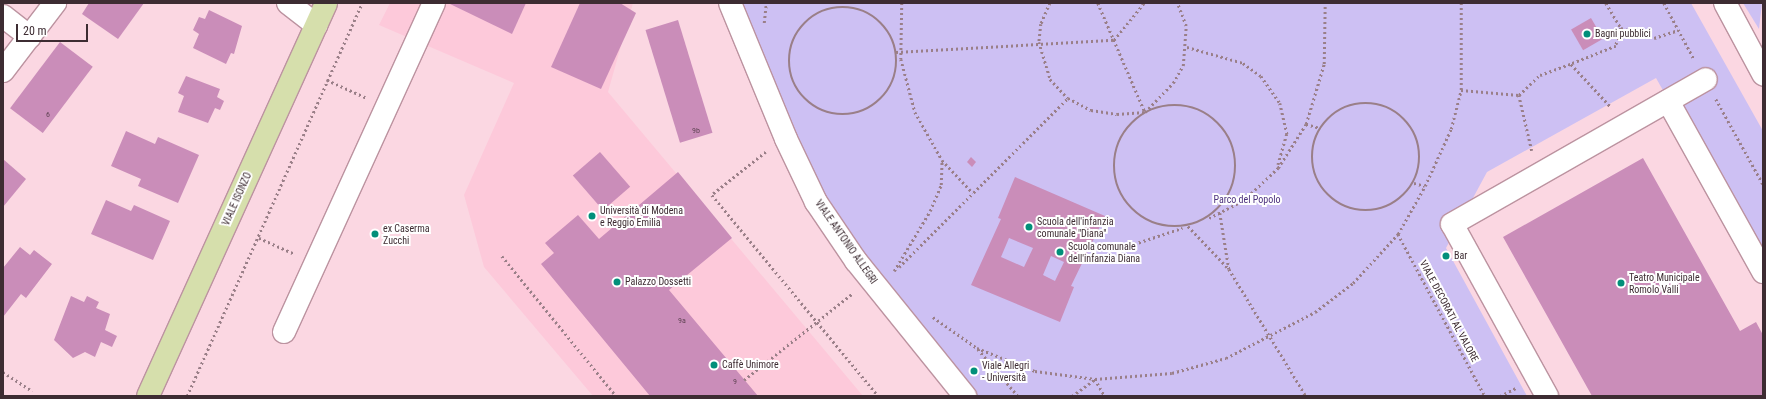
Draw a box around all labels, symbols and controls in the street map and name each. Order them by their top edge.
scale bar [18,16,90,42]
text: 20 m [23,24,47,38]
place label: Bagni pubblici [1595,28,1651,40]
marker: Bagni pubblici [1582,29,1592,39]
house number: 6 [46,110,50,120]
house number: 9b [692,126,700,136]
street label: VIALE ISONZO [220,171,254,227]
park label: Parco del Popolo [1213,194,1281,206]
street label: VIALE ANTONIO ALLEGRI [812,198,880,286]
place label: Università di Modena e Reggio Emilia [600,204,683,228]
marker: Università di Modena e Reggio Emilia [587,211,597,221]
place label: Scuola dell'infanzia comunale "Diana" [1037,215,1113,238]
place label: ex Caserma Zucchi [383,222,429,246]
marker: Scuola dell'infanzia comunale "Diana" [1024,222,1034,232]
marker: ex Caserma Zucchi [370,229,380,239]
place label: Scuola comunale dell'infanzia Diana [1068,240,1140,264]
marker: Scuola comunale dell'infanzia Diana [1055,247,1065,257]
place label: Bar [1454,250,1467,262]
marker: Bar [1441,251,1451,261]
street label: VIALE DECORATI AL VALORE [1417,258,1481,364]
place label: Teatro Municipale Romolo Valli [1629,271,1700,294]
place label: Palazzo Dossetti [625,276,691,288]
marker: Palazzo Dossetti [612,277,622,287]
marker: Teatro Municipale Romolo Valli [1616,278,1626,288]
house number: 9a [678,316,686,326]
place label: Caffè Unimore [722,359,779,371]
place label: Viale Allegri - Università [982,359,1029,382]
marker: Caffè Unimore [709,360,719,370]
marker: Viale Allegri - Università [969,366,979,376]
house number: 9 [733,377,737,387]

